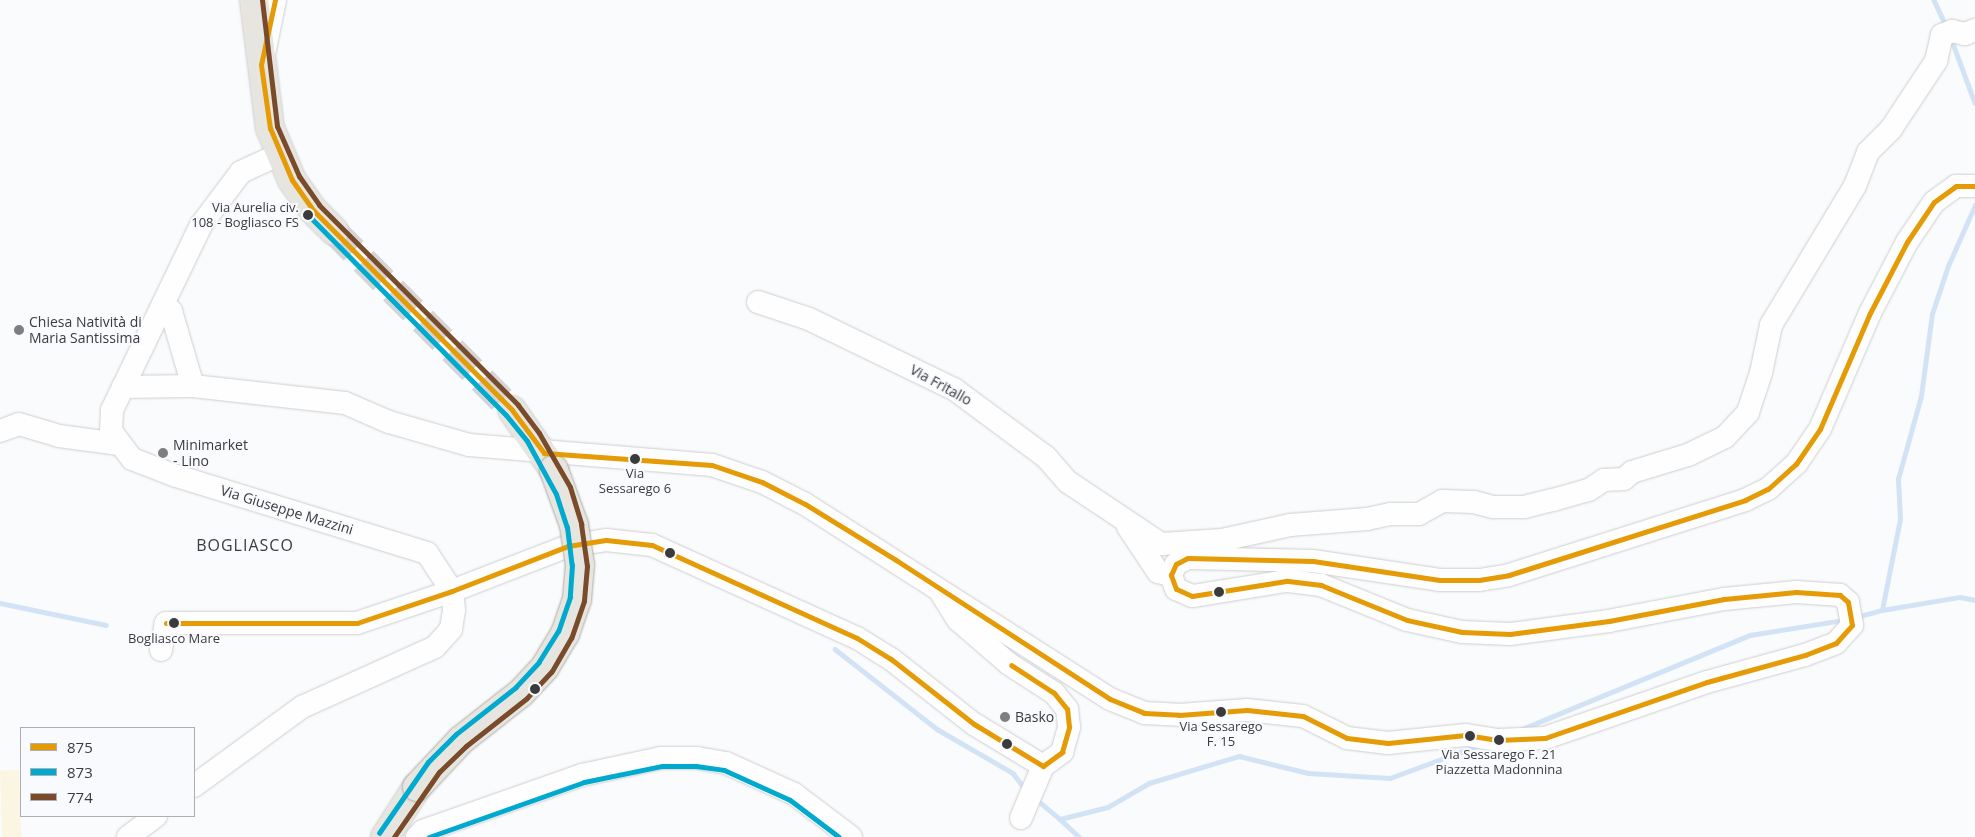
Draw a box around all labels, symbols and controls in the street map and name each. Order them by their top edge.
place label: Via Aurelia civ. 108 - Bogliasco FS [191,200,299,231]
marker: Via Aurelia civ. 108 - Bogliasco FS [303,210,313,220]
place label: Chiesa Natività di Maria Santissima [29,314,142,347]
marker: Chiesa Natività di Maria Santissima [13,324,25,336]
street label: Via Fritallo [907,361,975,409]
place label: Minimarket - Lino [173,437,248,470]
marker: Minimarket - Lino [157,447,169,459]
marker: Via Sessarego 6 [630,454,640,464]
place label: Via Sessarego 6 [599,466,671,497]
street label: Via Giuseppe Mazzini [219,482,355,538]
district label: BOGLIASCO [195,535,295,555]
unlabelled marker [665,548,675,558]
unlabelled marker [1214,587,1224,597]
marker: Bogliasco Mare [169,618,179,628]
place label: Bogliasco Mare [128,630,220,646]
unlabelled marker [530,684,540,694]
marker: Via Sessarego F. 15 [1216,707,1226,717]
place label: Basko [1015,709,1054,725]
marker: Basko [999,711,1011,723]
place label: Via Sessarego F. 15 [1179,719,1263,750]
legend [20,727,195,817]
unlabelled marker [1465,731,1475,741]
marker: Via Sessarego F. 21 Piazzetta Madonnina [1494,735,1504,745]
text: 875 [67,737,93,757]
unlabelled marker [1002,739,1012,749]
place label: Via Sessarego F. 21 Piazzetta Madonnina [1436,747,1562,778]
text: 873 [67,762,93,782]
text: 774 [67,787,93,807]

